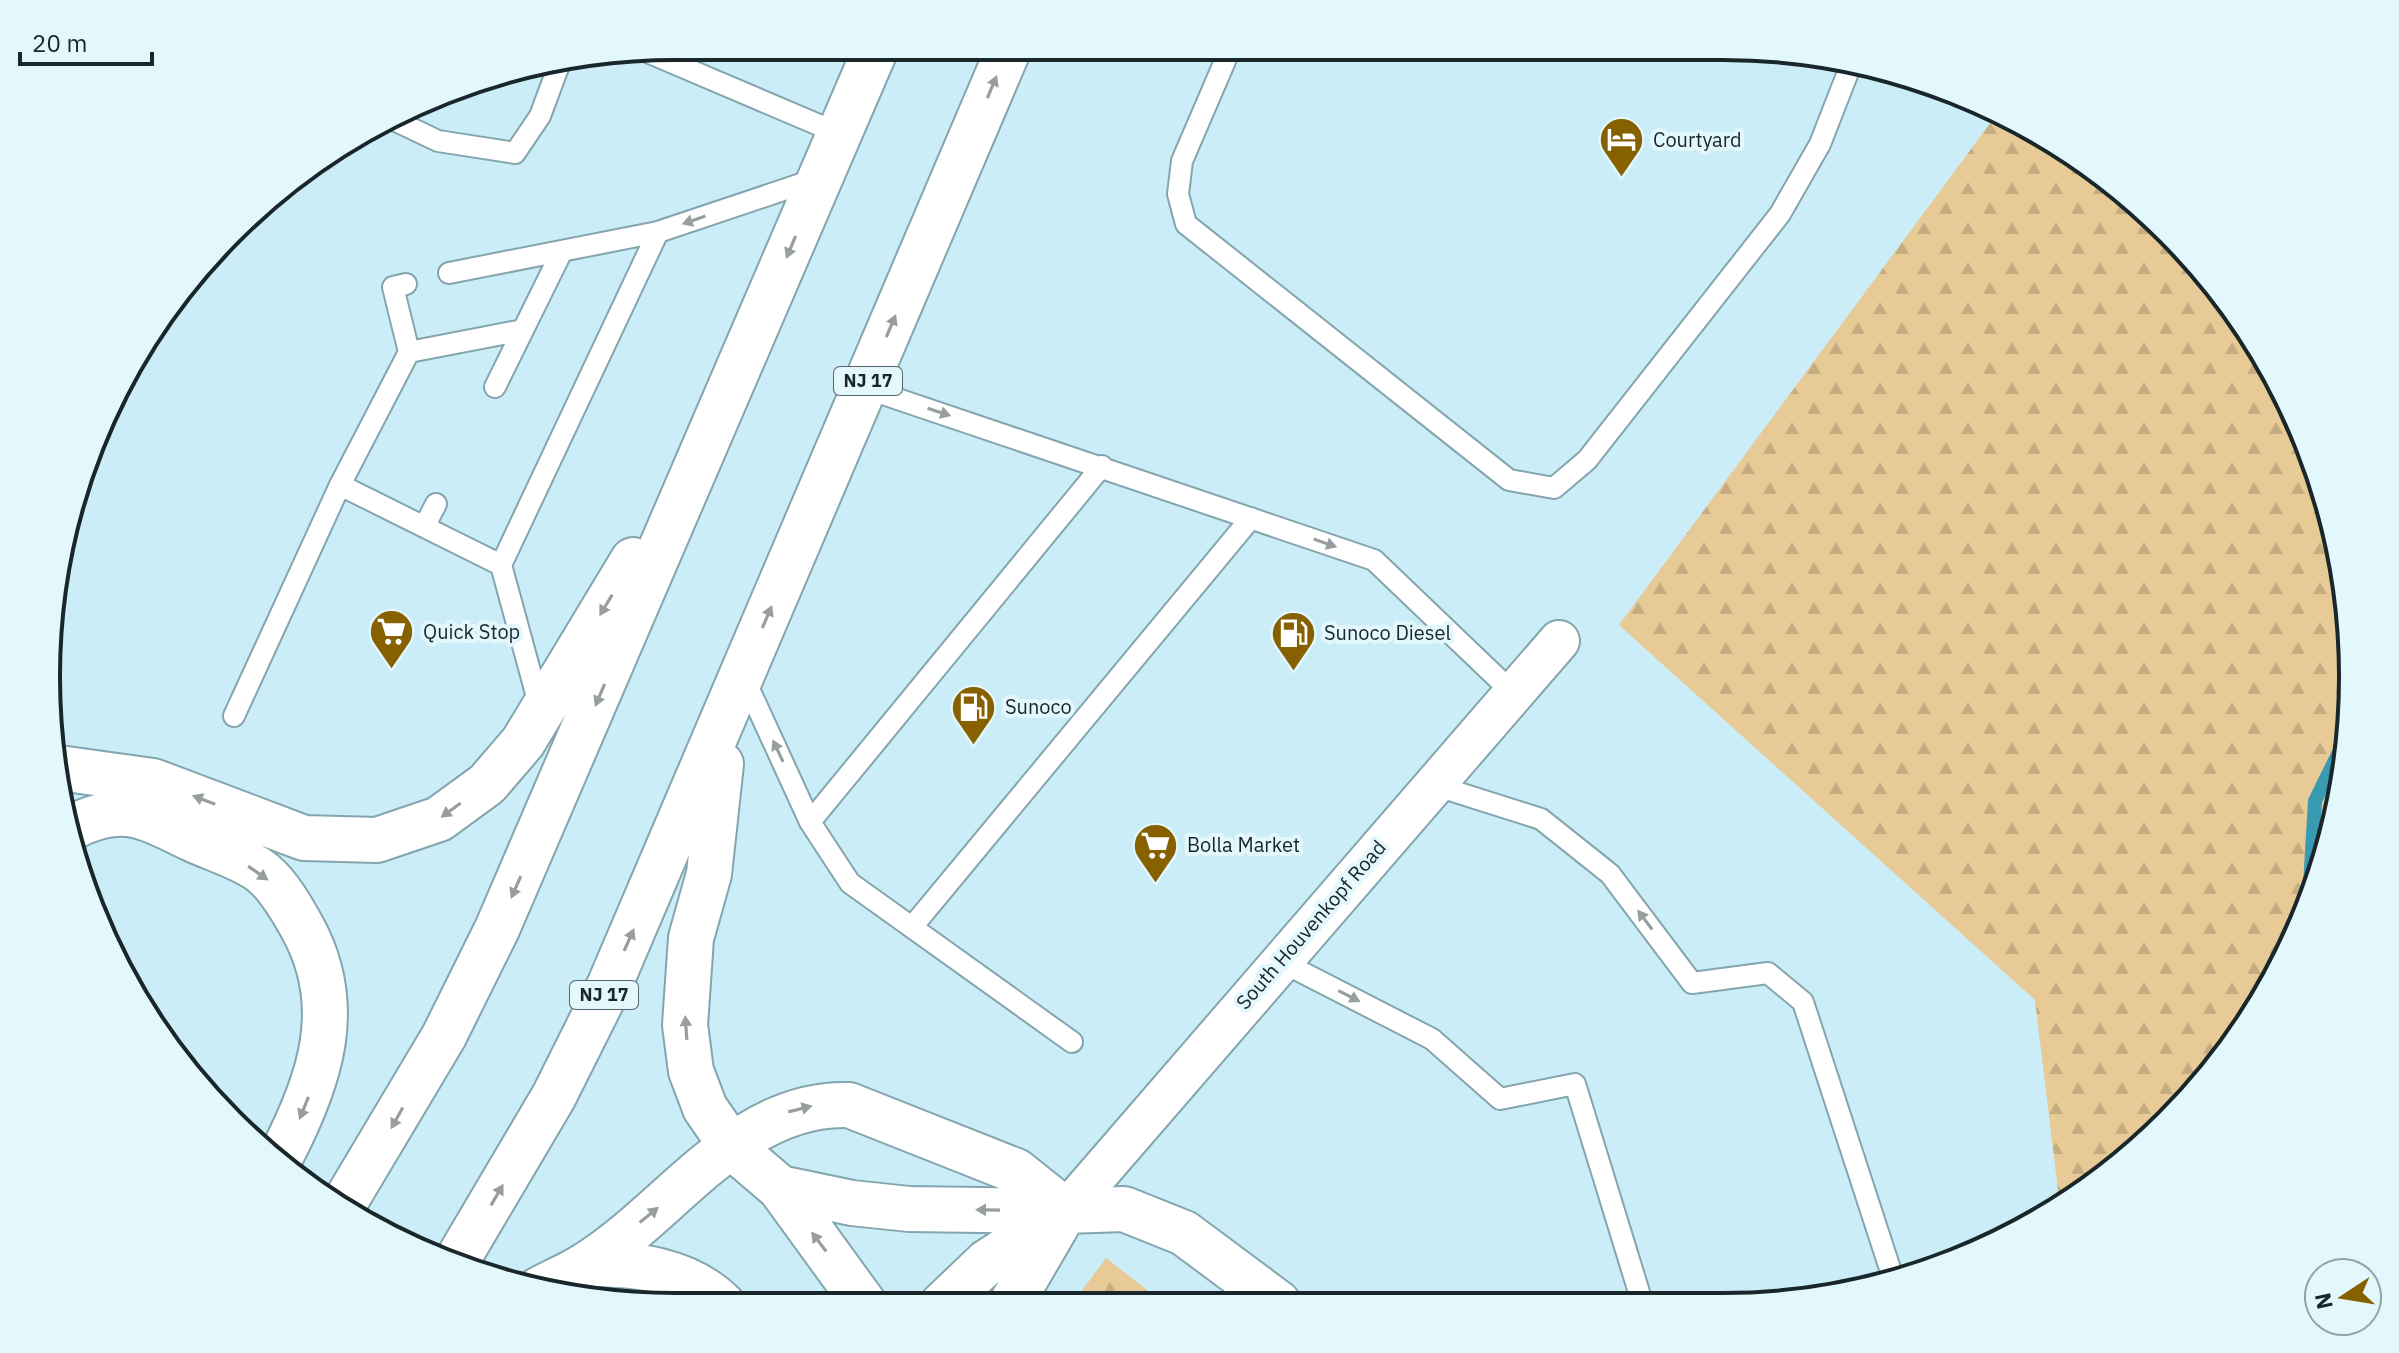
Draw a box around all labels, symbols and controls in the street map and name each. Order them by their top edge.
scale bar [20,16,152,66]
text: 20 m [32,27,87,59]
one-way arrow [986,75,999,99]
hotel icon: Courtyard [1598,116,1646,179]
place label: Courtyard [1653,126,1742,153]
one-way arrow [682,215,706,227]
one-way arrow [785,235,798,259]
one-way arrow [884,314,897,338]
road number: NJ 17 [834,367,902,395]
one-way arrow [927,406,951,419]
one-way arrow [1313,538,1337,550]
one-way arrow [599,594,613,616]
one-way arrow [761,605,774,629]
supermarket icon: Quick Stop [368,608,416,671]
fuel station icon: Sunoco Diesel [1269,609,1317,672]
place label: Quick Stop [423,618,520,645]
place label: Sunoco Diesel [1324,619,1451,646]
fuel station icon: Sunoco [950,683,998,746]
one-way arrow [593,684,606,707]
place label: Sunoco [1005,693,1072,720]
one-way arrow [771,740,784,763]
one-way arrow [192,793,216,806]
one-way arrow [440,802,462,818]
supermarket icon: Bolla Market [1132,821,1180,884]
place label: Bolla Market [1187,831,1300,858]
street label: South Houvenkopf Road [1230,834,1392,1015]
one-way arrow [247,865,269,881]
one-way arrow [509,875,523,899]
one-way arrow [1638,910,1654,931]
one-way arrow [623,928,636,952]
road number: NJ 17 [570,981,638,1009]
one-way arrow [1338,990,1361,1003]
one-way arrow [679,1015,692,1040]
one-way arrow [297,1096,310,1120]
one-way arrow [788,1103,813,1115]
one-way arrow [390,1107,404,1129]
one-way arrow [490,1184,504,1206]
one-way arrow [975,1204,1000,1216]
one-way arrow [639,1207,659,1224]
one-way arrow [812,1231,828,1252]
north arrow [2303,1257,2383,1337]
text: N [2307,1290,2339,1312]

